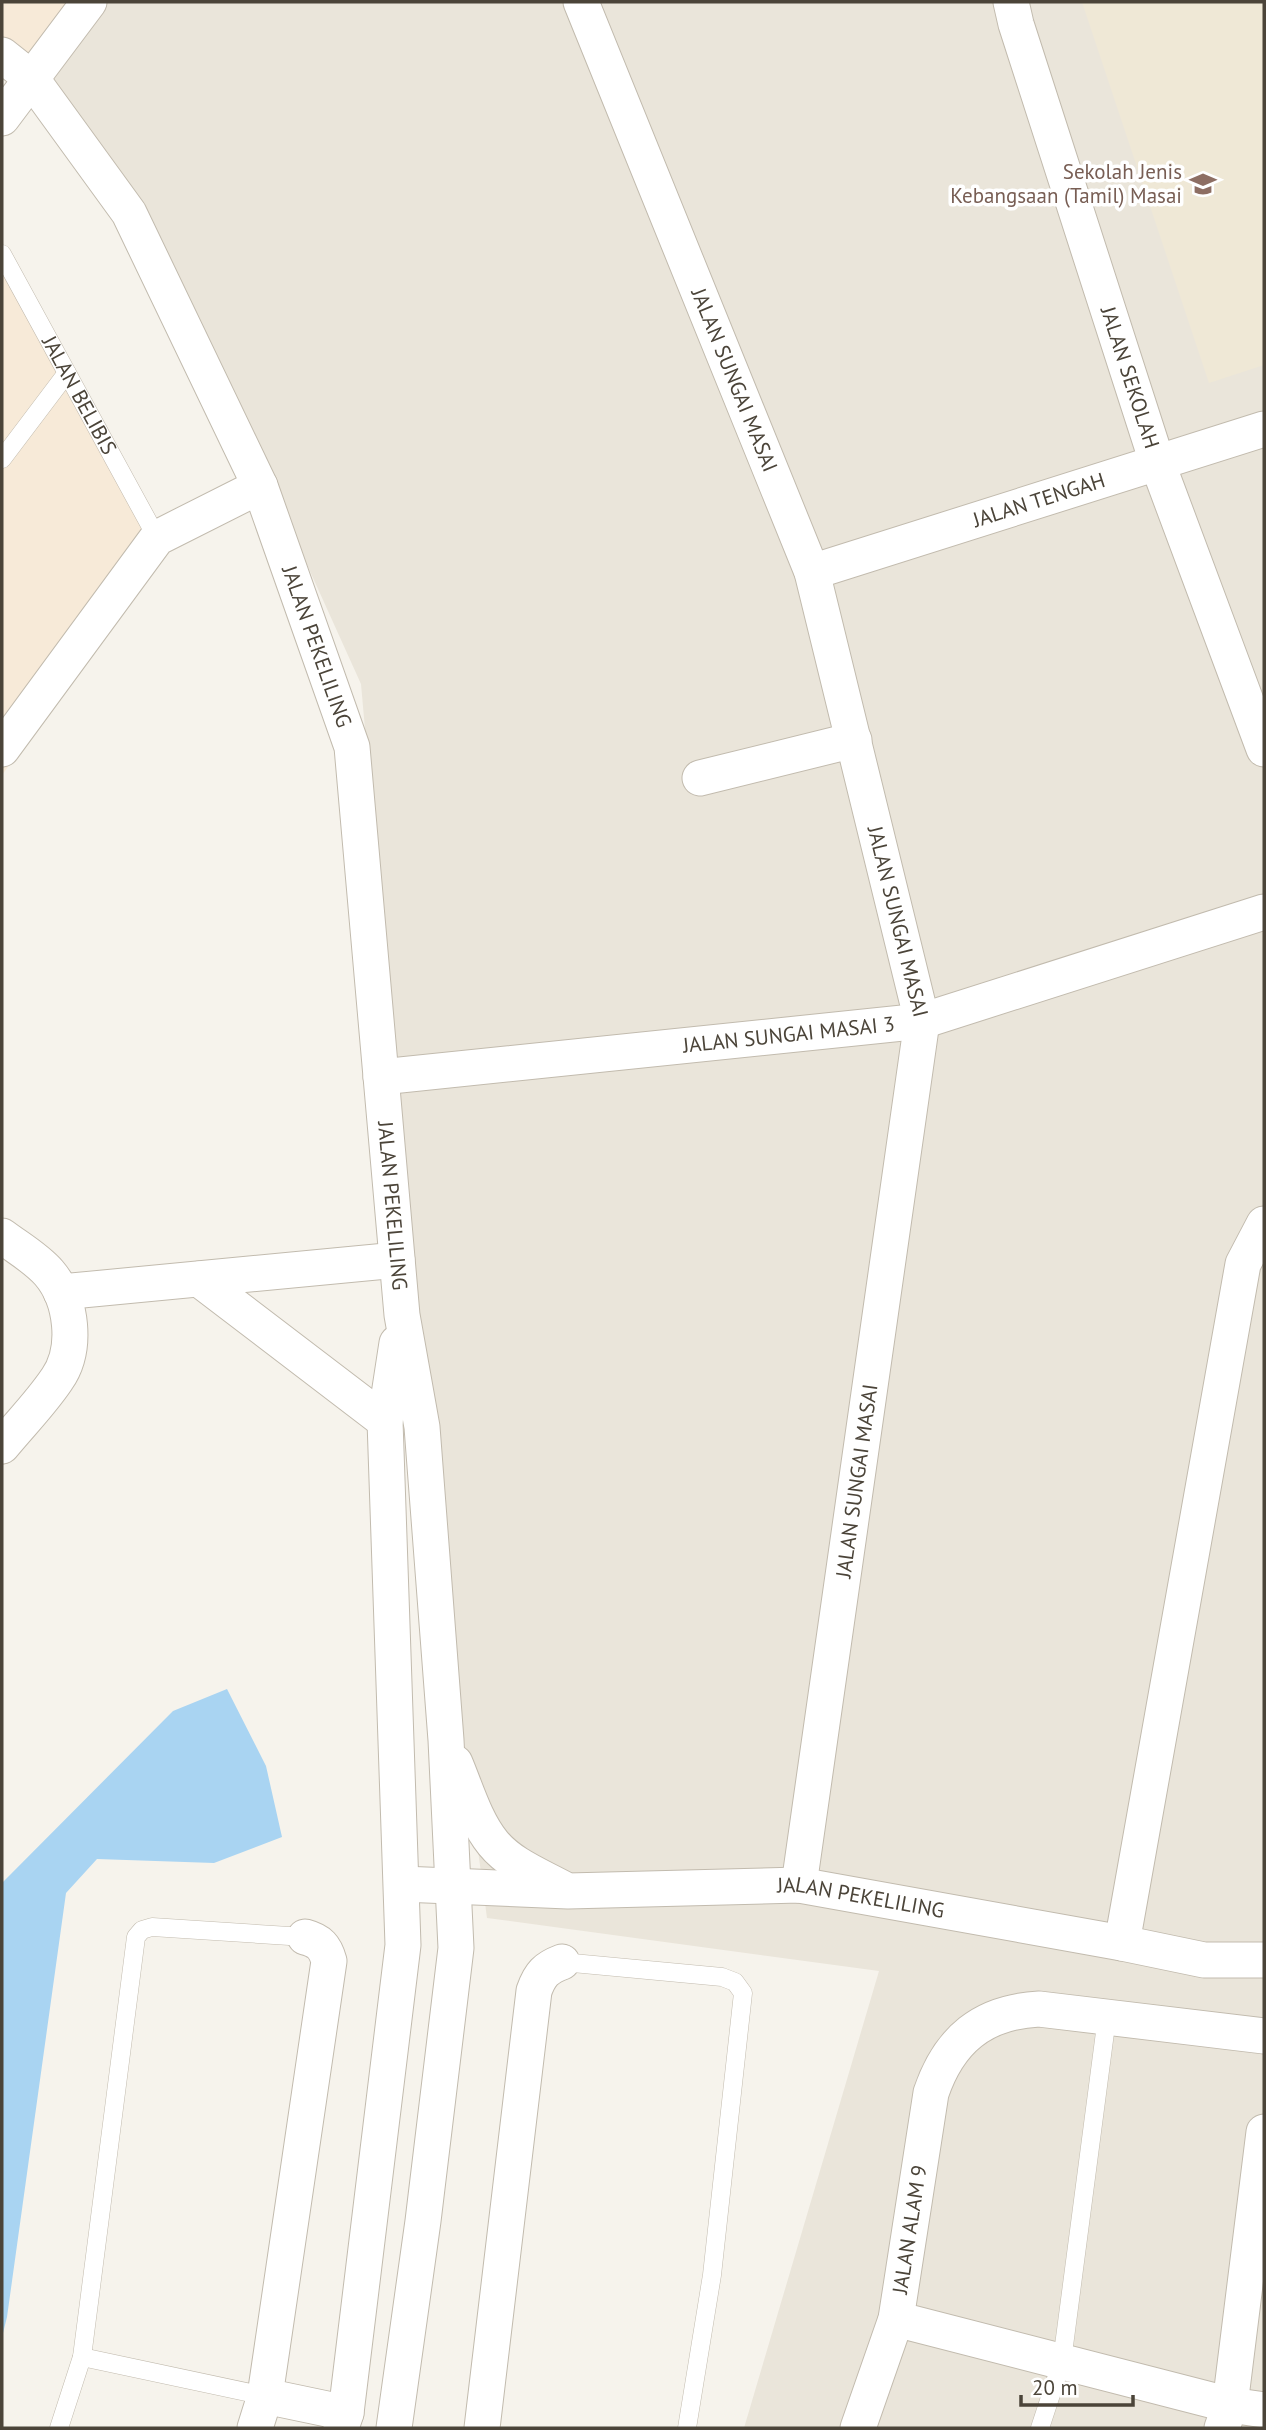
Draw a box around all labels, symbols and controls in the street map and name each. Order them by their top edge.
place label: Sekolah Jenis Kebangsaan (Tamil) Masai [950,158,1182,209]
school or university icon: Sekolah Jenis Kebangsaan (Tamil) Masai [1188,169,1218,199]
street label: JALAN SUNGAI MASAI [685,283,784,476]
street label: JALAN SEKOLAH [1095,302,1166,452]
street label: JALAN BELIBIS [36,330,123,459]
street label: JALAN TENGAH [968,466,1108,534]
street label: JALAN PEKELILING [276,561,358,731]
street label: JALAN SUNGAI MASAI [861,822,935,1020]
street label: JALAN SUNGAI MASAI 3 [680,1010,896,1059]
street label: JALAN PEKELILING [372,1119,414,1291]
street label: JALAN SUNGAI MASAI [829,1382,883,1581]
street label: JALAN PEKELILING [776,1871,947,1924]
street label: JALAN ALAM 9 [886,2163,933,2297]
scale bar [1021,2364,1133,2408]
text: 20 m [1032,2374,1078,2401]

